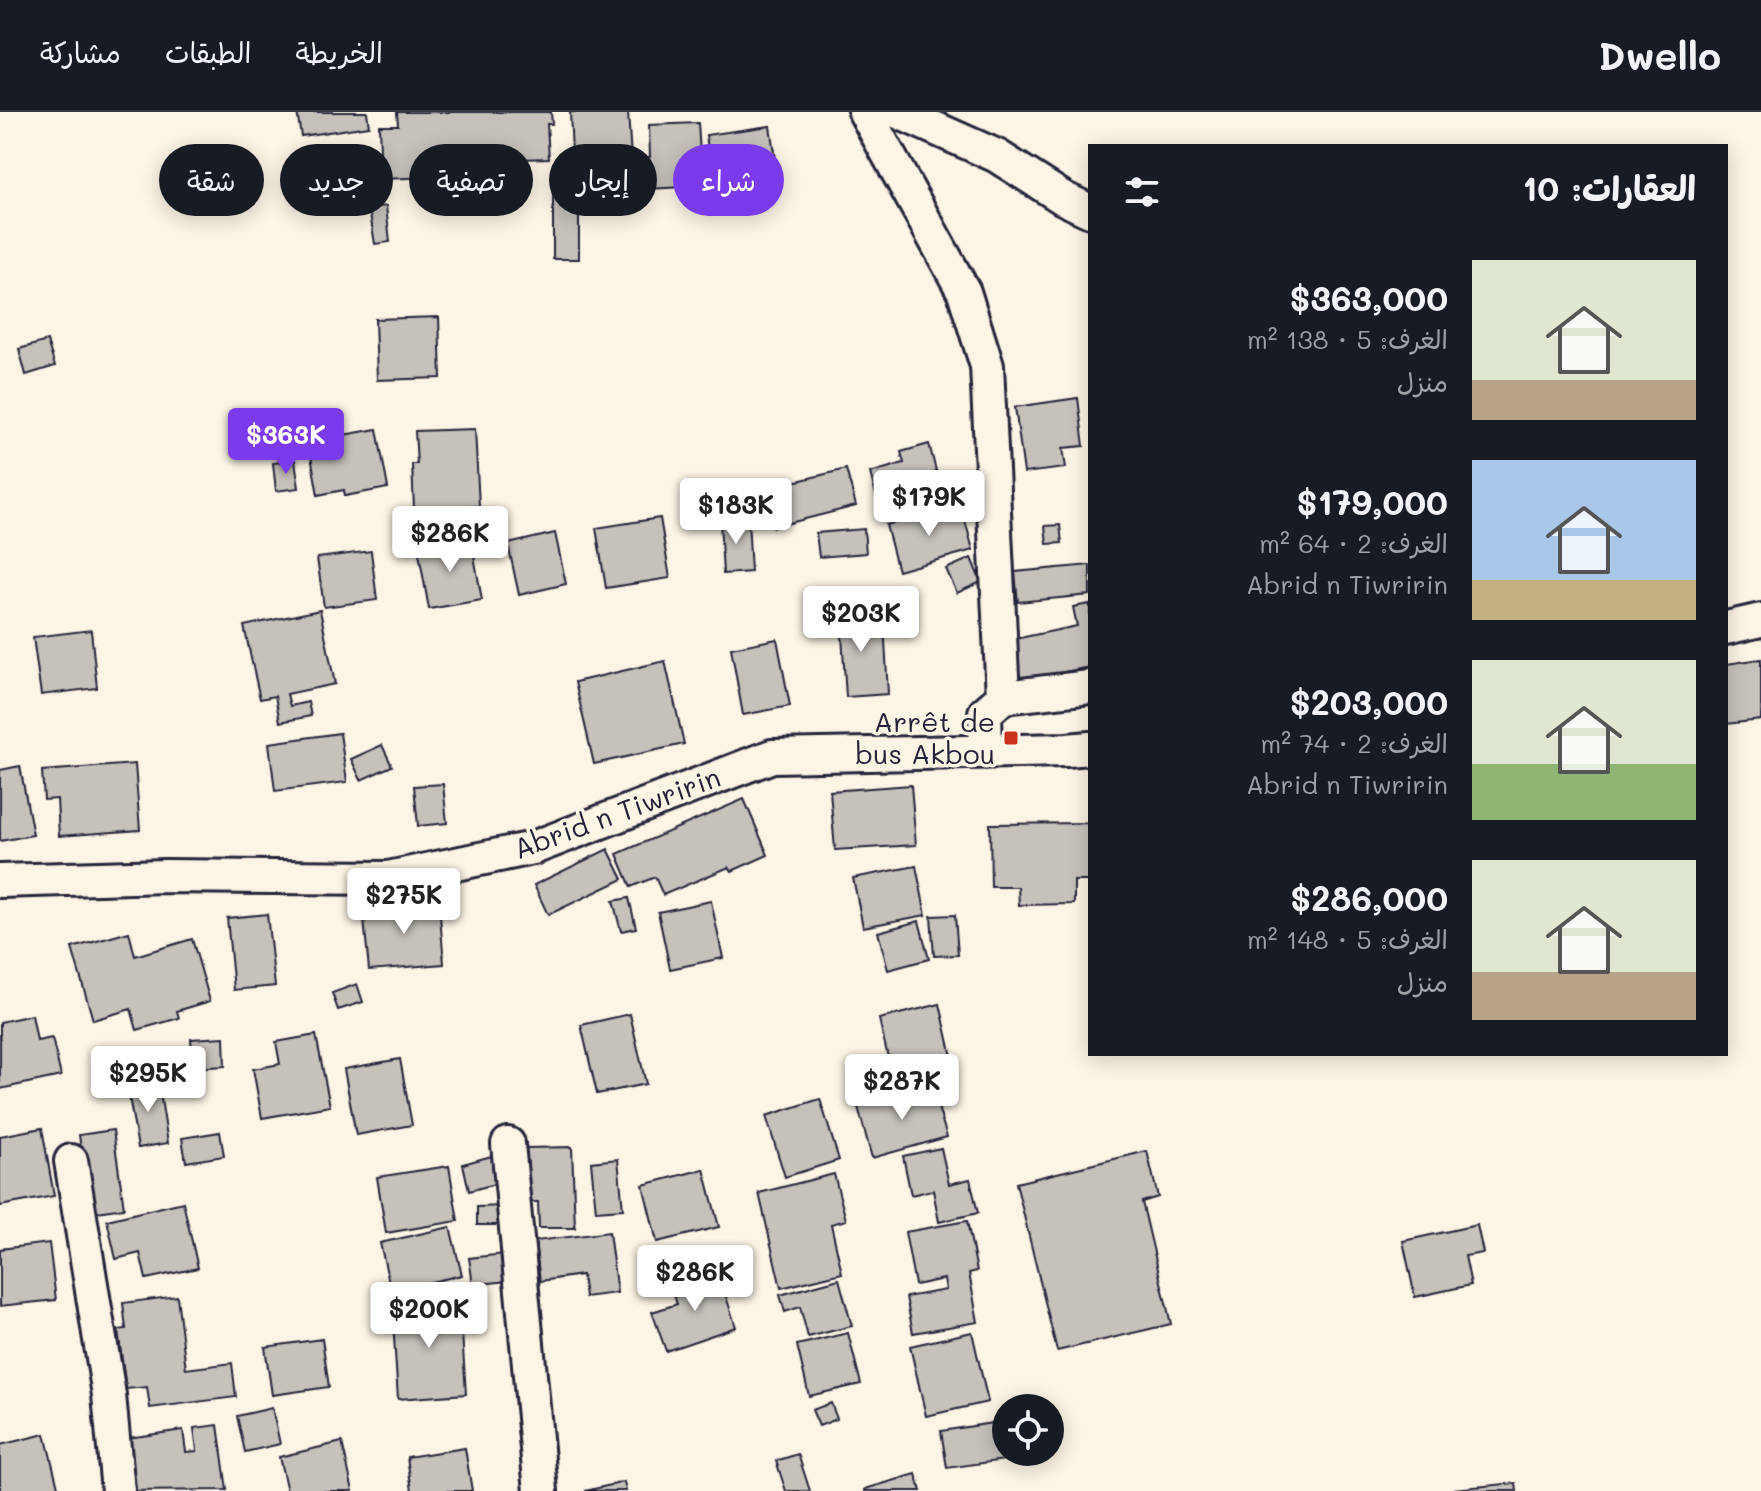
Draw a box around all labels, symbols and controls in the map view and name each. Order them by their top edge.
text: Dwello [1598,30,1721,80]
text: مشاركة [40,34,121,70]
text: الطبقات [165,34,251,70]
text: الخريطة [295,34,383,70]
chip: شقة [159,144,264,216]
chip: جديد [280,144,393,216]
chip: تصفية [409,144,533,216]
chip: إيجار [549,144,657,216]
chip: شراء [673,144,784,216]
text: العقارات: 10 [1522,165,1696,210]
icon: filters [1120,170,1164,214]
text: $363,000 [1290,275,1448,320]
icon: home [1536,292,1632,388]
text: الغرف: 5 · 138 m² [1247,322,1448,356]
text: منزل [1397,365,1448,399]
pin: $363K [230,408,342,476]
text: $363K [246,417,326,451]
pin: $179K [873,470,985,538]
pin: $183K [680,478,792,546]
text: $179K [892,479,966,513]
text: $179,000 [1297,479,1448,524]
text: $183K [698,487,774,521]
icon: home [1536,492,1632,588]
pin: $286K [394,506,506,574]
text: $286K [410,515,490,549]
text: الغرف: 2 · 64 m² [1259,526,1448,560]
text: Abrid n Tiwririn [1246,567,1448,601]
pin: $203K [805,586,917,654]
text: $203K [821,595,901,629]
text: $203,000 [1290,679,1448,724]
icon: home [1536,692,1632,788]
place label: Arrêt de bus Akbou [855,703,995,771]
text: الغرف: 2 · 74 m² [1261,726,1448,760]
marker: Arrêt de bus Akbou [1002,729,1020,747]
street label: Abrid n Tiwririn [508,758,725,866]
text: Abrid n Tiwririn [1246,767,1448,801]
pin: $275K [348,868,460,936]
text: $286,000 [1290,875,1448,920]
text: $275K [365,877,443,911]
icon: home [1536,892,1632,988]
text: الغرف: 5 · 148 m² [1247,922,1448,956]
text: منزل [1397,965,1448,999]
pin: $295K [92,1046,204,1114]
pin: $287K [846,1054,958,1122]
text: $295K [109,1055,187,1089]
text: $287K [863,1063,941,1097]
pin: $286K [639,1245,751,1313]
text: $286K [655,1254,735,1288]
pin: $200K [373,1282,485,1350]
text: $200K [388,1291,470,1325]
map controls [992,1394,1064,1466]
button: locate [992,1394,1064,1466]

